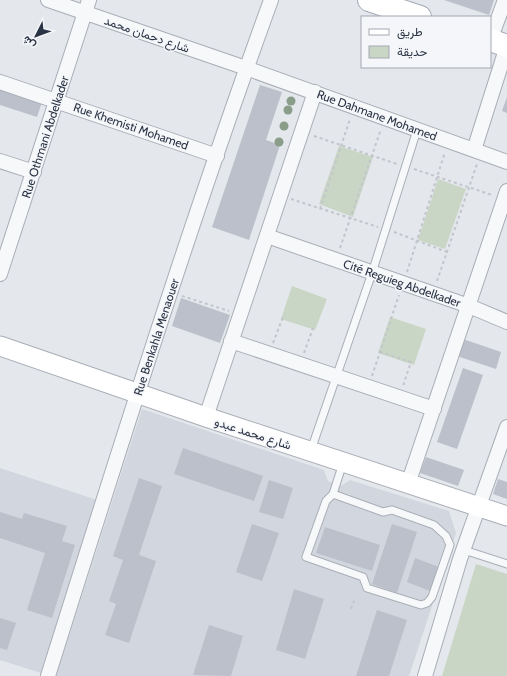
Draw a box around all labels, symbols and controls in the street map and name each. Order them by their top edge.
street label: شارع دحمان محمد [102,12,192,58]
north arrow [16,16,56,56]
legend [361,16,491,68]
text: طريق [397,24,423,40]
text: ش [19,33,38,52]
text: حديقة [397,44,427,59]
street label: Rue Othmani Abdelkader [18,74,72,200]
street label: Rue Dahmane Mohamed [315,86,439,144]
street label: Rue Khemisti Mohamed [71,99,191,153]
street label: Cité Reguieg Abdelkader [341,256,463,310]
street label: Rue Benkahla Menaouer [130,276,182,397]
street label: شارع محمد عبدو [212,414,293,454]

